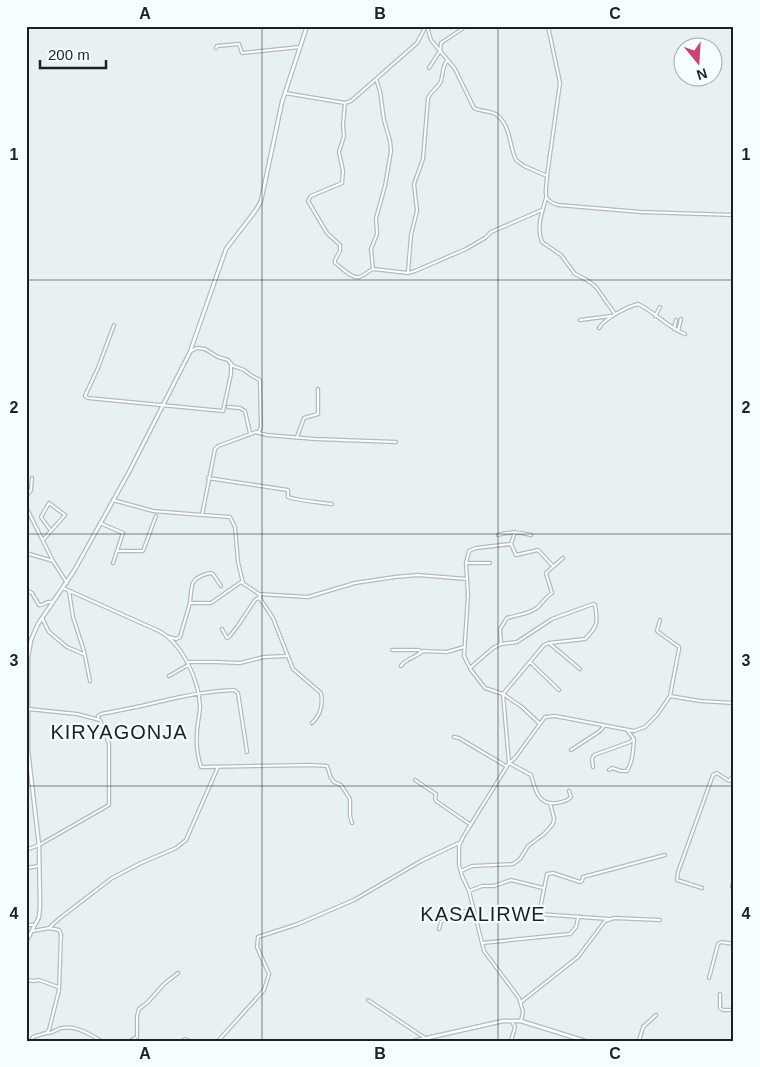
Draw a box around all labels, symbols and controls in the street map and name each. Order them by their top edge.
text: A [139,5,151,22]
text: B [374,5,386,22]
text: C [609,5,621,22]
scale bar [40,38,106,70]
north arrow [672,38,722,88]
text: 200 m [48,46,90,63]
text: N [695,65,709,84]
text: 1 [10,146,19,163]
text: 1 [742,146,751,163]
text: 2 [10,399,19,416]
text: 2 [742,399,751,416]
text: 3 [10,652,19,669]
text: 3 [742,652,751,669]
district label: KIRYAGONJA [50,721,188,743]
district label: KASALIRWE [420,903,546,925]
text: 4 [10,905,19,922]
text: 4 [742,905,751,922]
text: A [139,1045,151,1062]
text: B [374,1045,386,1062]
text: C [609,1045,621,1062]

